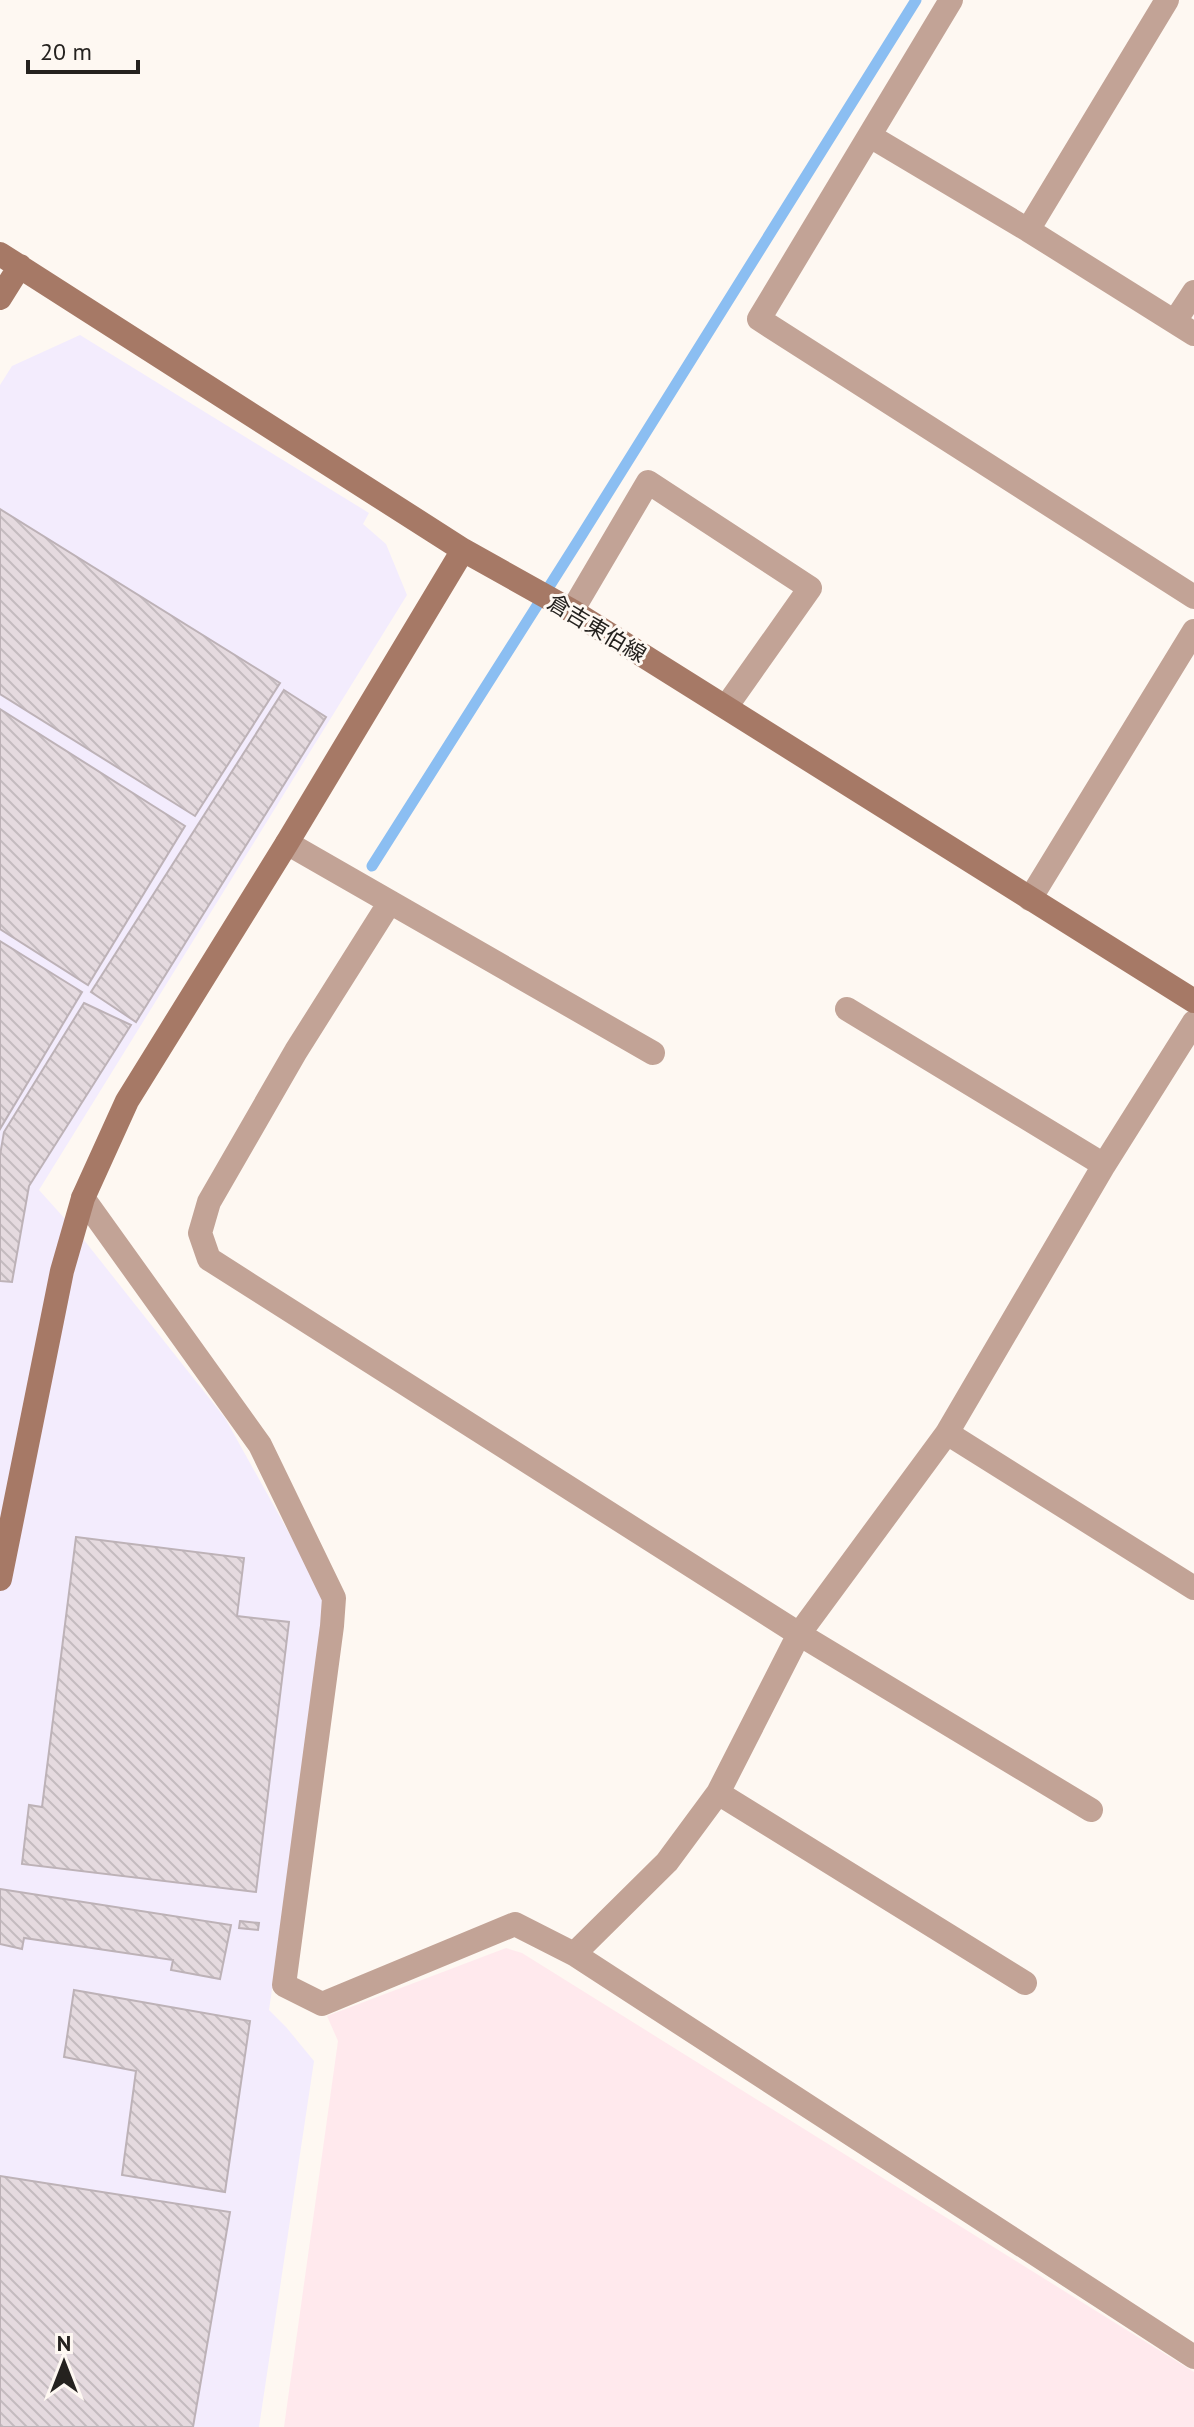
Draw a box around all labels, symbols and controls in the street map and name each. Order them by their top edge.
scale bar [28,24,138,74]
text: 20 m [40,36,92,67]
street label: 倉吉東伯線 [543,588,651,668]
north arrow [24,2323,104,2403]
text: N [57,2329,71,2357]

